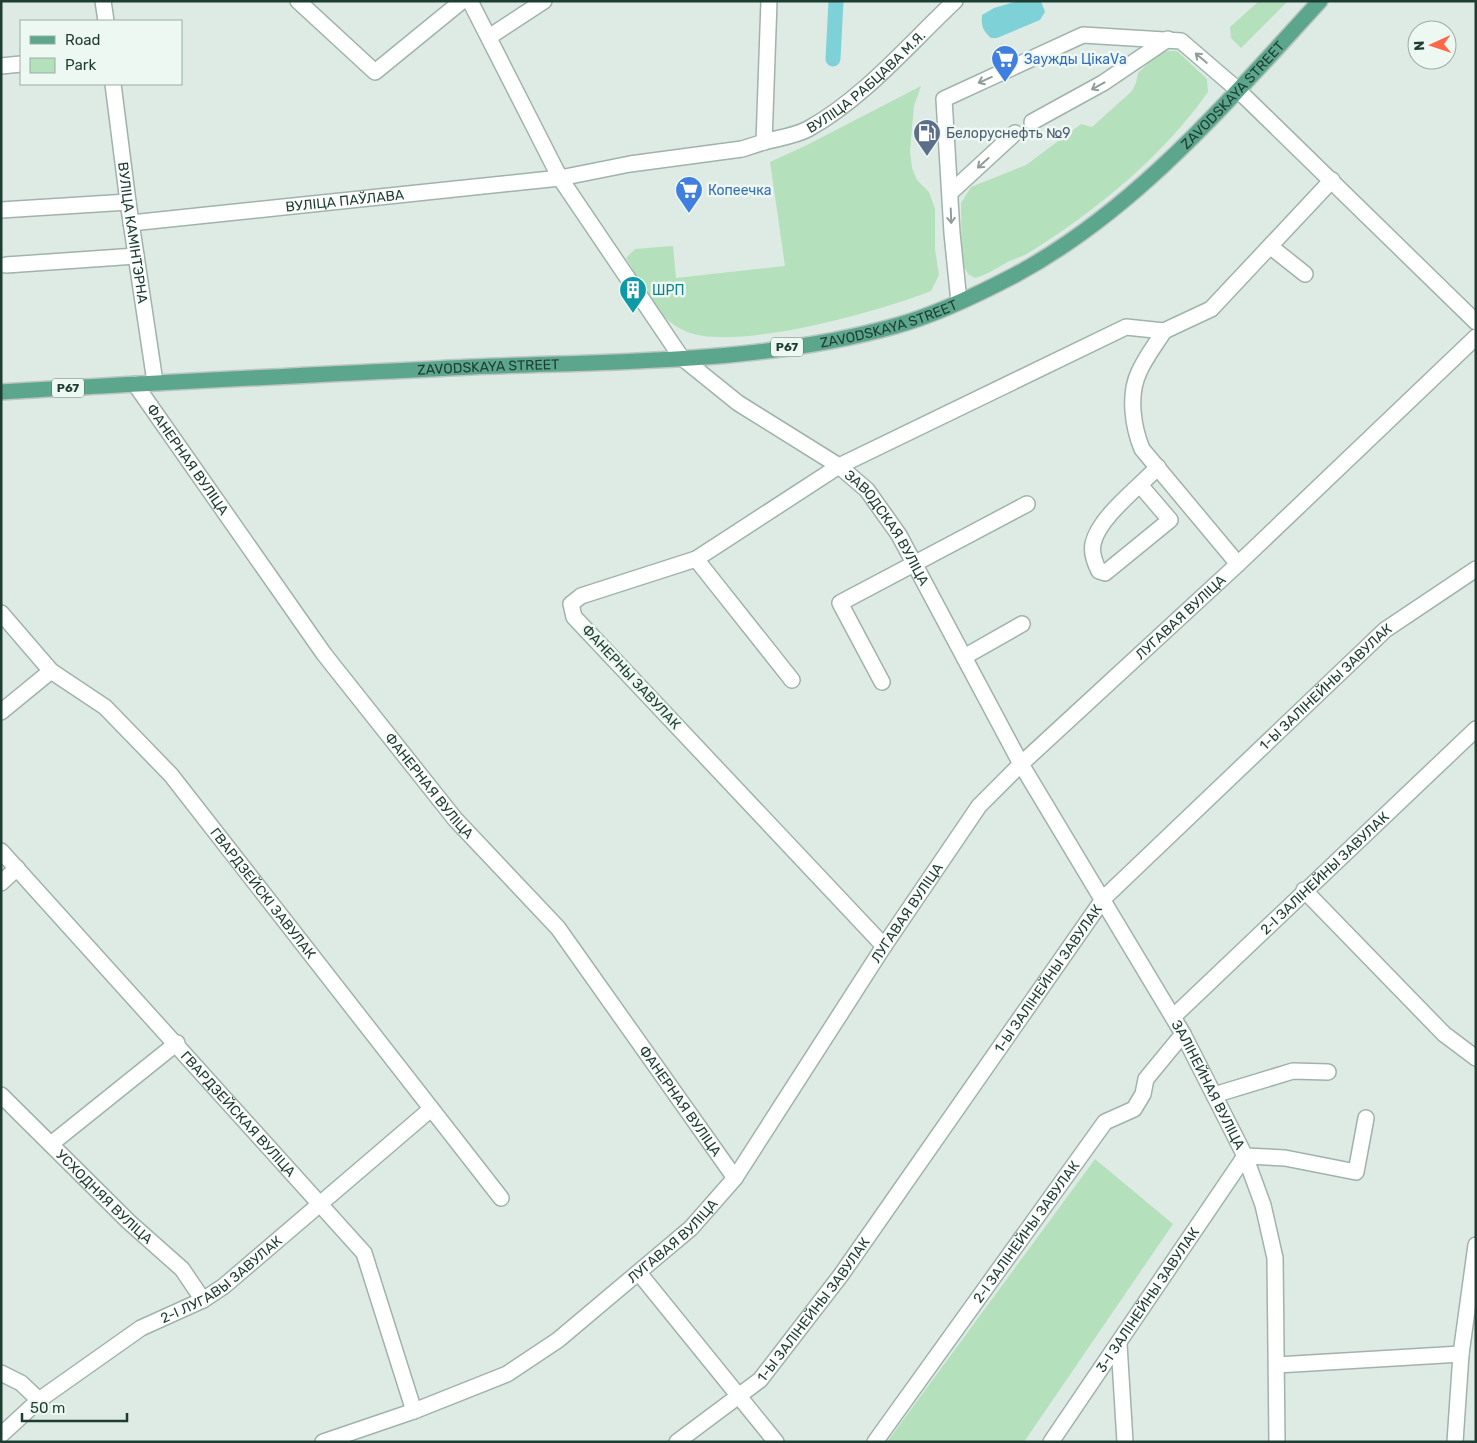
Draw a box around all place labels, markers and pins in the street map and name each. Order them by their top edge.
supermarket icon: Заужды ЦікаVа [990,44,1020,83]
place label: Заужды ЦікаVа [1024,51,1127,68]
fuel station icon: Белоруснефть №9 [912,118,942,157]
place label: Белоруснефть №9 [946,125,1071,142]
supermarket icon: Копеечка [674,175,704,214]
place label: Копеечка [708,182,771,199]
building icon: ШРП [618,275,648,314]
place label: ШРП [652,282,684,299]

